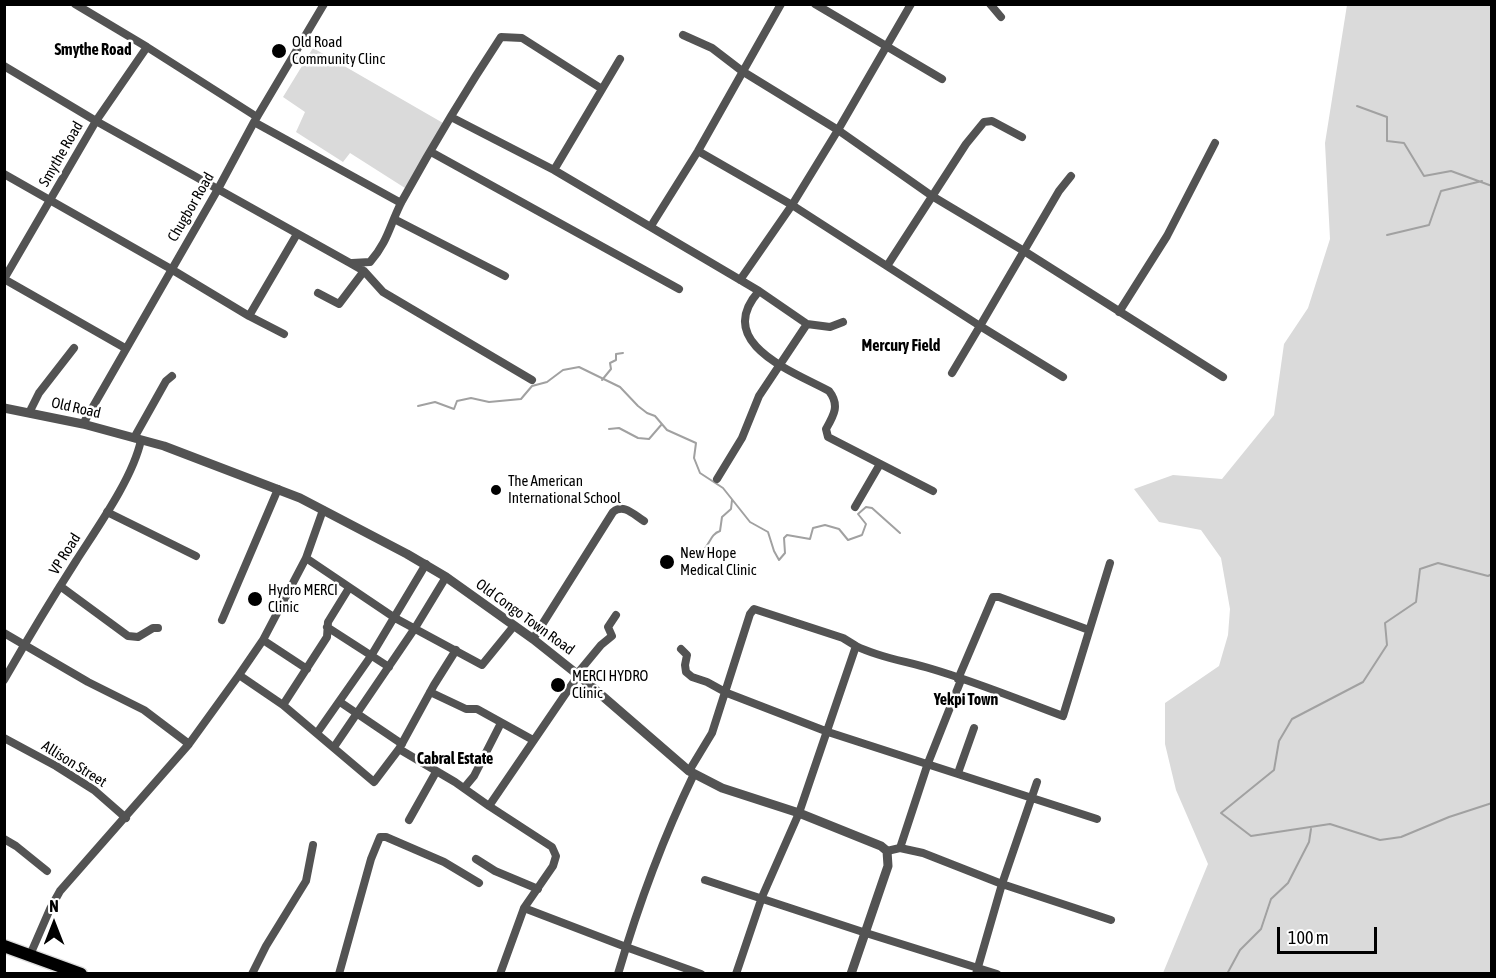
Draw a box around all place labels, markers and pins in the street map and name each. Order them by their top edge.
place label: Old Road Community Clinc [292,33,385,68]
marker: Old Road Community Clinc [270,42,288,60]
place label: The American International School [508,472,621,507]
marker: The American International School [489,483,503,497]
place label: New Hope Medical Clinic [680,544,756,579]
marker: New Hope Medical Clinic [658,553,676,571]
place label: Hydro MERCI Clinic [268,581,338,616]
marker: Hydro MERCI Clinic [246,590,264,608]
place label: MERCI HYDRO Clinic [572,667,648,702]
marker: MERCI HYDRO Clinic [549,676,567,694]

